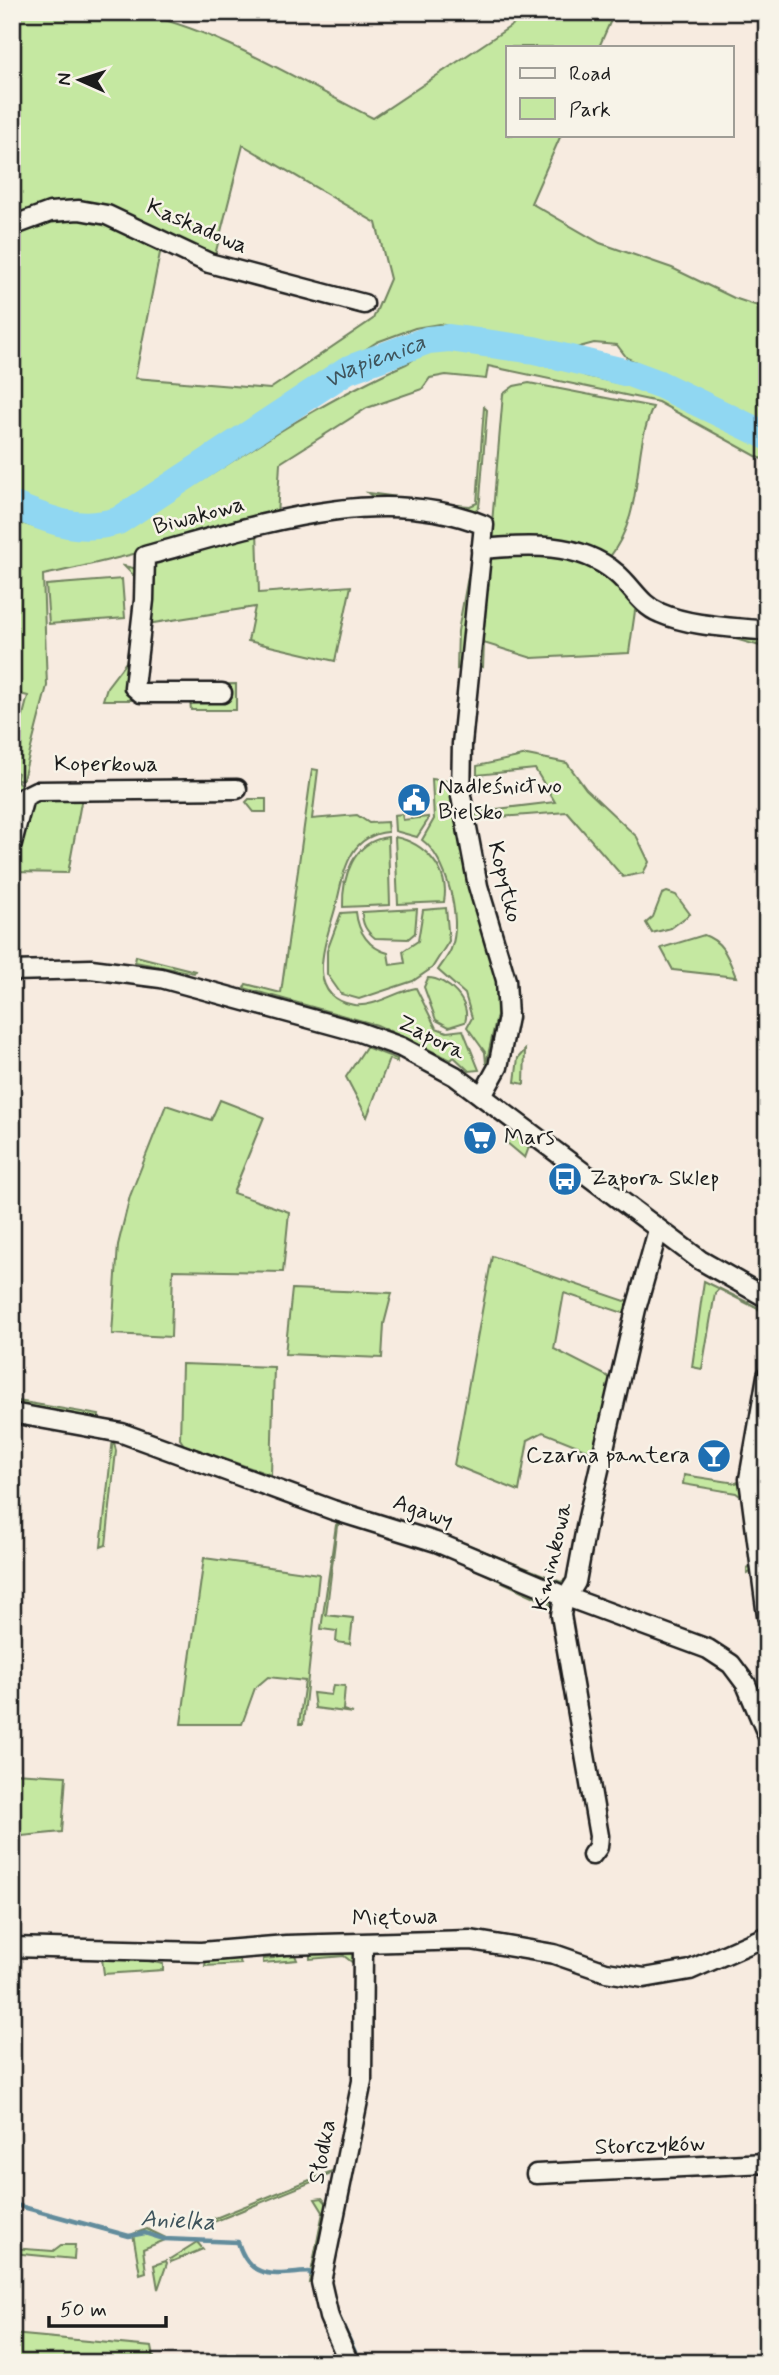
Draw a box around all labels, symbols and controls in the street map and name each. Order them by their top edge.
north arrow [46,46,116,116]
legend [506,46,734,136]
text: Road [569,60,611,88]
text: N [52,72,77,86]
text: Park [569,96,611,124]
street label: Kaskadowa [142,192,252,262]
water label: Wapienica [318,327,430,396]
street label: Biwakowa [150,489,248,543]
street label: Koperkowa [54,750,158,780]
place label: Nadleśnictwo Bielsko [438,772,562,828]
public building icon: Nadleśnictwo Bielsko [395,781,433,819]
street label: Kopytko [479,838,529,926]
street label: Zapora [392,1008,470,1068]
supermarket icon: Mars [461,1119,499,1157]
place label: Mars [504,1123,555,1153]
bus stop icon: Zapora Sklep [546,1160,584,1198]
place label: Zapora Sklep [590,1164,720,1194]
bar icon: Czarna pantera [695,1437,733,1475]
place label: Czarna pantera [526,1441,690,1471]
street label: Agawy [389,1488,457,1536]
street label: Kminkowa [526,1500,580,1614]
street label: Miętowa [352,1902,438,1934]
street label: Słodka [302,2117,344,2187]
street label: Storczyków [594,2129,706,2163]
water label: Anielka [140,2204,216,2238]
scale bar [49,2284,166,2328]
text: 50 m [60,2296,107,2324]

